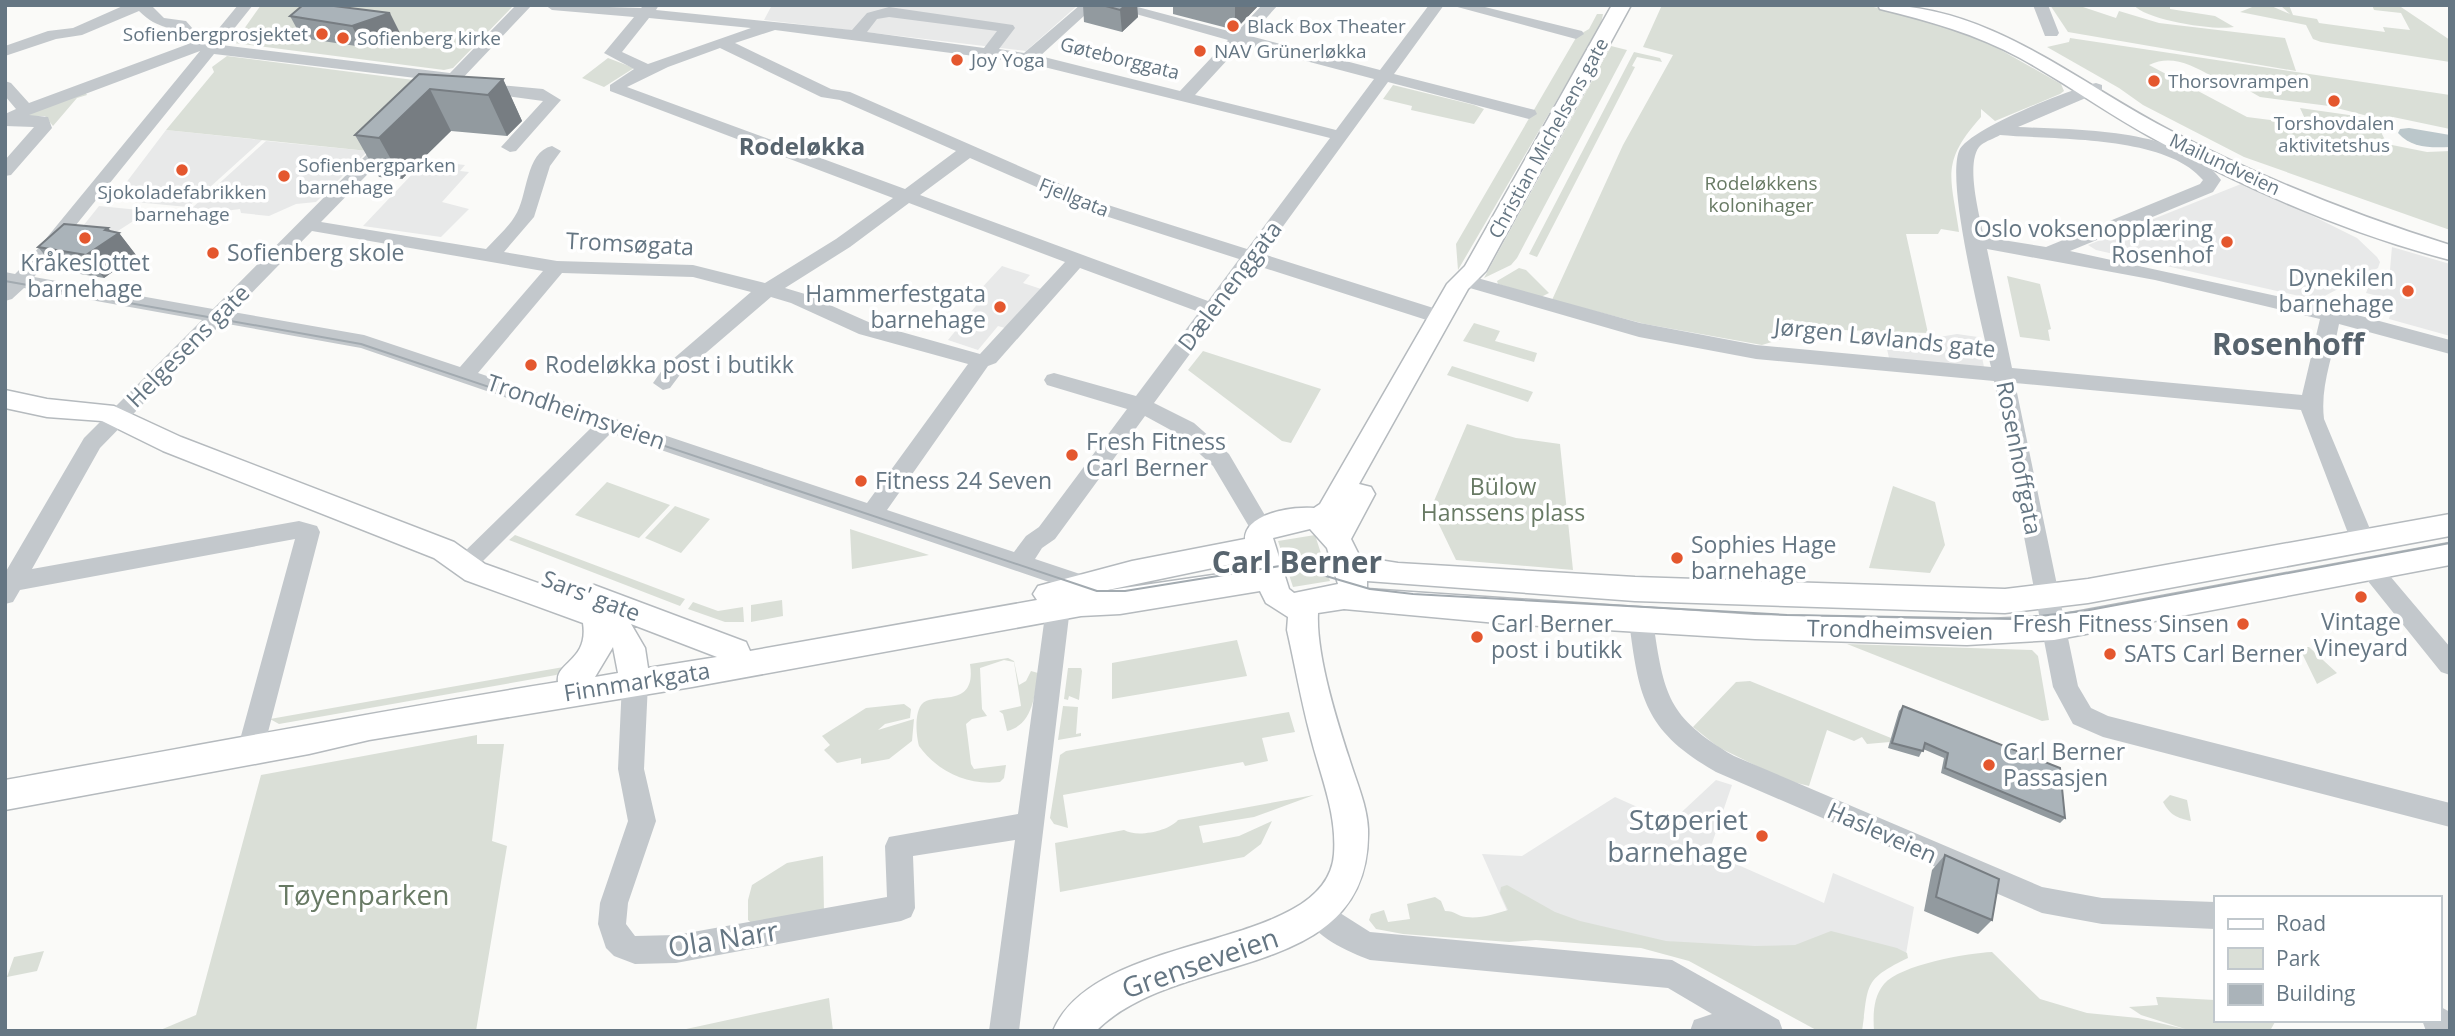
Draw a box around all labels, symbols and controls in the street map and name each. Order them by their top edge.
place label: Black Box Theater [1247,13,1406,39]
marker: Black Box Theater [1225,18,1241,34]
place label: Sofienbergprosjektet [123,21,308,47]
place label: Sofienberg kirke [357,25,501,51]
marker: Sofienbergprosjektet [314,26,330,42]
marker: Sofienberg kirke [335,30,351,46]
street label: Gøteborggata [1058,31,1182,85]
street label: Christian Michelsens gate [1482,33,1614,243]
place label: NAV Grünerløkka [1214,38,1367,64]
marker: NAV Grünerløkka [1192,43,1208,59]
place label: Joy Yoga [969,47,1045,73]
marker: Joy Yoga [949,52,965,68]
place label: Thorsovrampen [2168,68,2309,94]
marker: Thorsovrampen [2146,73,2162,89]
marker: Torshovdalen aktivitetshus [2326,93,2342,109]
place label: Torshovdalen aktivitetshus [2274,110,2394,158]
street label: Mailundveien [2165,127,2285,201]
district label: Rodeløkka [739,129,865,162]
place label: Sofienbergparken barnehage [298,152,456,200]
marker: Sjokoladefabrikken barnehage [174,162,190,178]
marker: Sofienbergparken barnehage [276,168,292,184]
park label: Rodeløkkens kolonihager [1704,170,1818,218]
street label: Fjellgata [1035,171,1113,223]
place label: Sjokoladefabrikken barnehage [97,179,267,227]
place label: Oslo voksenopplæring Rosenhof [1974,212,2214,270]
street label: Dælenenggata [1170,214,1289,357]
street label: Tromsøgata [565,224,695,262]
marker: Kråkeslottet barnehage [77,230,93,246]
marker: Oslo voksenopplæring Rosenhof [2219,234,2235,250]
place label: Sofienberg skole [227,236,404,268]
marker: Sofienberg skole [205,245,221,261]
place label: Kråkeslottet barnehage [20,246,150,304]
place label: Dynekilen barnehage [2278,261,2394,319]
street label: Helgesens gate [119,277,256,414]
place label: Hammerfestgata barnehage [805,277,986,335]
marker: Dynekilen barnehage [2400,283,2416,299]
marker: Hammerfestgata barnehage [992,299,1008,315]
street label: Jørgen Løvlands gate [1771,309,1997,365]
district label: Rosenhoff [2212,323,2366,364]
place label: Rodeløkka post i butikk [545,348,794,380]
marker: Rodeløkka post i butikk [523,357,539,373]
street label: Trondheimsveien [483,366,670,457]
street label: Rosenhoffgata [1989,378,2051,537]
place label: Fresh Fitness Carl Berner [1086,425,1226,483]
marker: Fresh Fitness Carl Berner [1064,447,1080,463]
place label: Fitness 24 Seven [875,464,1052,496]
park label: Bülow Hanssens plass [1421,470,1585,528]
marker: Fitness 24 Seven [853,473,869,489]
place label: Sophies Hage barnehage [1691,528,1836,586]
district label: Carl Berner [1212,541,1382,582]
marker: Sophies Hage barnehage [1669,550,1685,566]
street label: Sars' gate [537,562,645,628]
marker: Vintage Vineyard [2353,589,2369,605]
place label: Vintage Vineyard [2314,605,2408,663]
place label: Carl Berner post i butikk [1491,607,1622,665]
place label: Fresh Fitness Sinsen [2012,607,2229,639]
street label: Trondheimsveien [1807,611,1993,647]
marker: Fresh Fitness Sinsen [2235,616,2251,632]
marker: Carl Berner post i butikk [1469,629,1485,645]
place label: SATS Carl Berner [2124,637,2305,669]
marker: SATS Carl Berner [2102,646,2118,662]
street label: Finnmarkgata [561,654,712,708]
place label: Carl Berner Passasjen [2003,735,2126,793]
marker: Carl Berner Passasjen [1981,757,1997,773]
street label: Hasleveien [1823,794,1942,870]
place label: Støperiet barnehage [1607,800,1748,870]
marker: Støperiet barnehage [1754,828,1770,844]
park label: Tøyenparken [279,875,449,913]
legend [2214,896,2441,1022]
text: Road [2276,909,2326,937]
street label: Ola Narr [665,910,781,965]
street label: Grenseveien [1116,917,1283,1007]
text: Park [2276,944,2320,972]
text: Building [2276,979,2355,1007]

